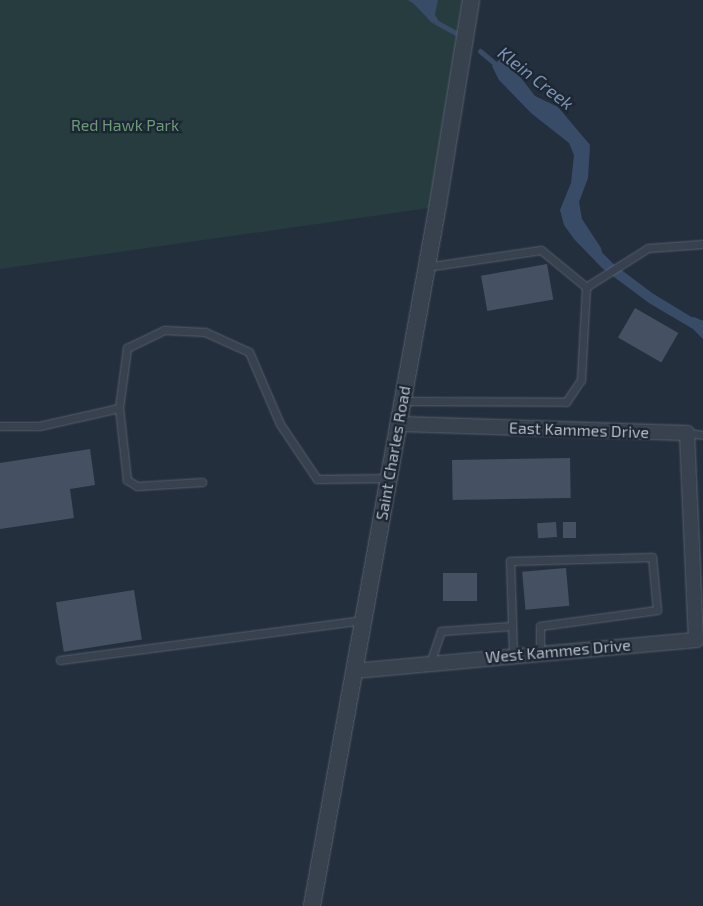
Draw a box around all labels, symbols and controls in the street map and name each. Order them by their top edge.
water label: Klein Creek [494,42,578,114]
park label: Red Hawk Park [71,115,179,135]
street label: Saint Charles Road [372,384,414,522]
street label: East Kammes Drive [509,418,649,442]
street label: West Kammes Drive [485,635,631,667]

